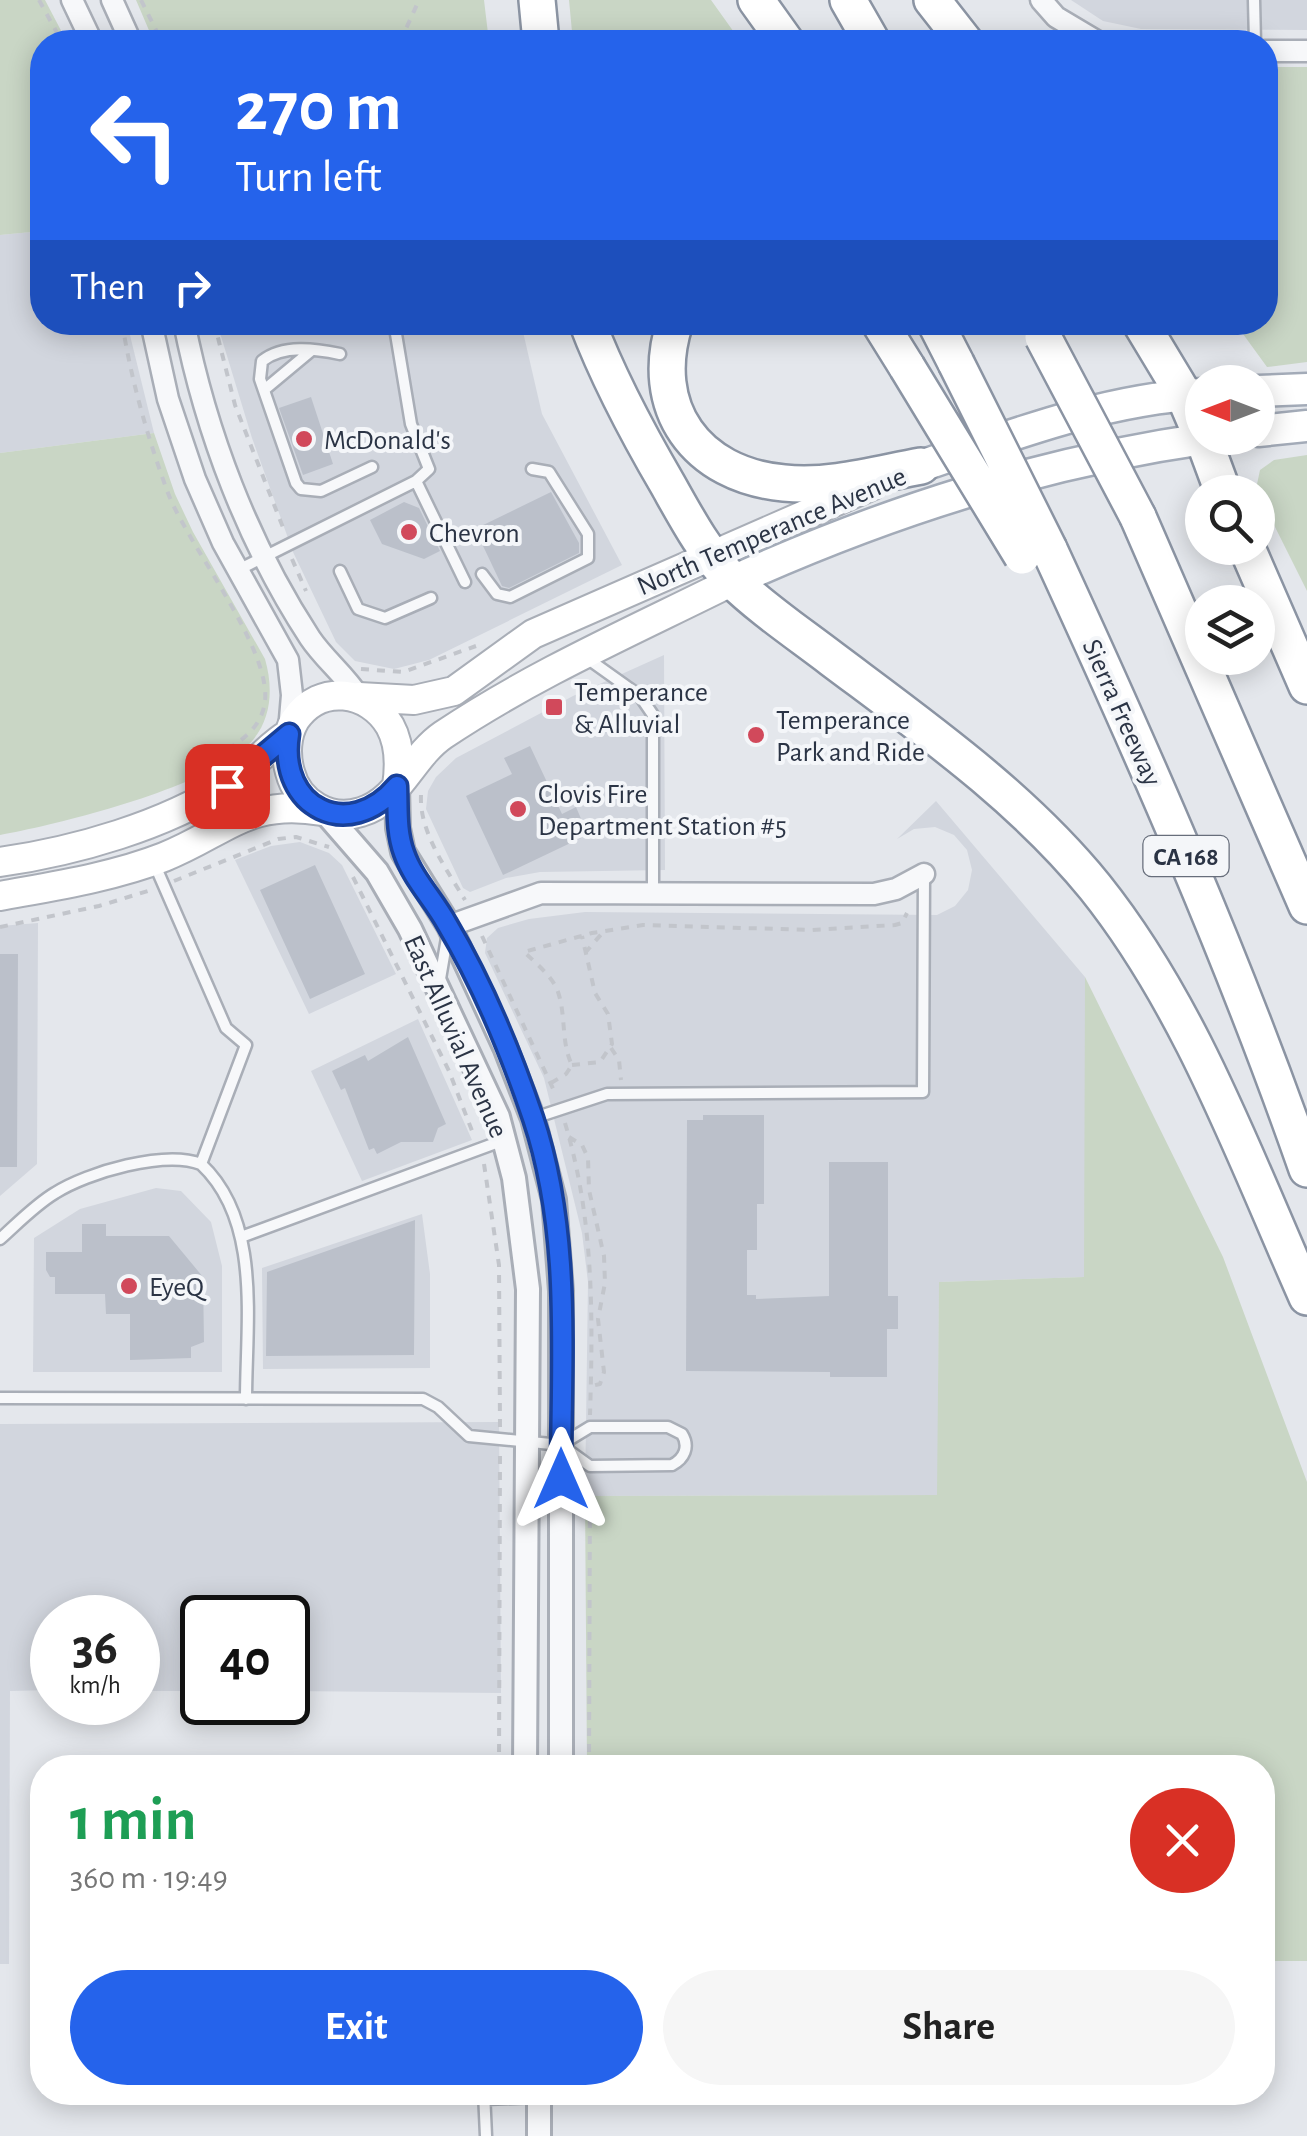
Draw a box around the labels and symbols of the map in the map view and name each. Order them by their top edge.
north arrow [1185,365,1275,455]
place label: McDonald's [324,427,451,455]
marker: McDonald's [293,428,315,450]
street label: North Temperance Avenue [633,462,910,601]
place label: Chevron [429,520,520,548]
marker: Chevron [398,521,420,543]
street label: Sierra Freeway [1076,635,1166,790]
place label: Temperance & Alluvial [574,679,708,739]
marker: Temperance & Alluvial [543,696,565,718]
place label: Temperance Park and Ride [776,707,925,767]
marker: Temperance Park and Ride [745,724,767,746]
pin [185,744,270,829]
place label: Clovis Fire Department Station #5 [538,781,787,841]
marker: Clovis Fire Department Station #5 [507,798,529,820]
road number: CA 168 [1144,836,1228,876]
street label: East Alluvial Avenue [398,931,512,1142]
place label: EyeQ [149,1274,207,1302]
marker: EyeQ [118,1275,140,1297]
position arrow [509,1427,613,1531]
speed limit sign: 40 [180,1595,310,1725]

